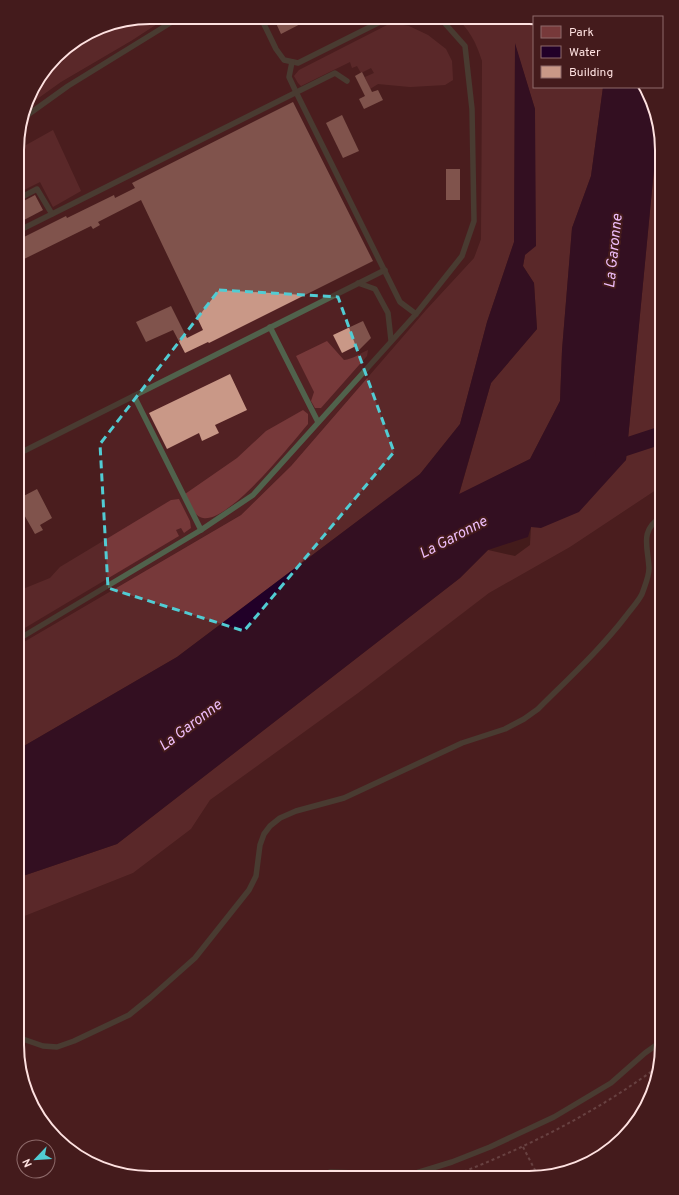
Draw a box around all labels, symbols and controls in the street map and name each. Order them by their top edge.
legend [533,16,663,88]
text: Park [569,25,594,41]
text: Water [569,45,601,61]
text: Building [569,65,613,81]
water label: La Garonne [601,213,628,289]
water label: La Garonne [417,512,491,564]
water label: La Garonne [156,696,226,756]
north arrow [16,1139,56,1179]
text: N [20,1156,36,1169]

